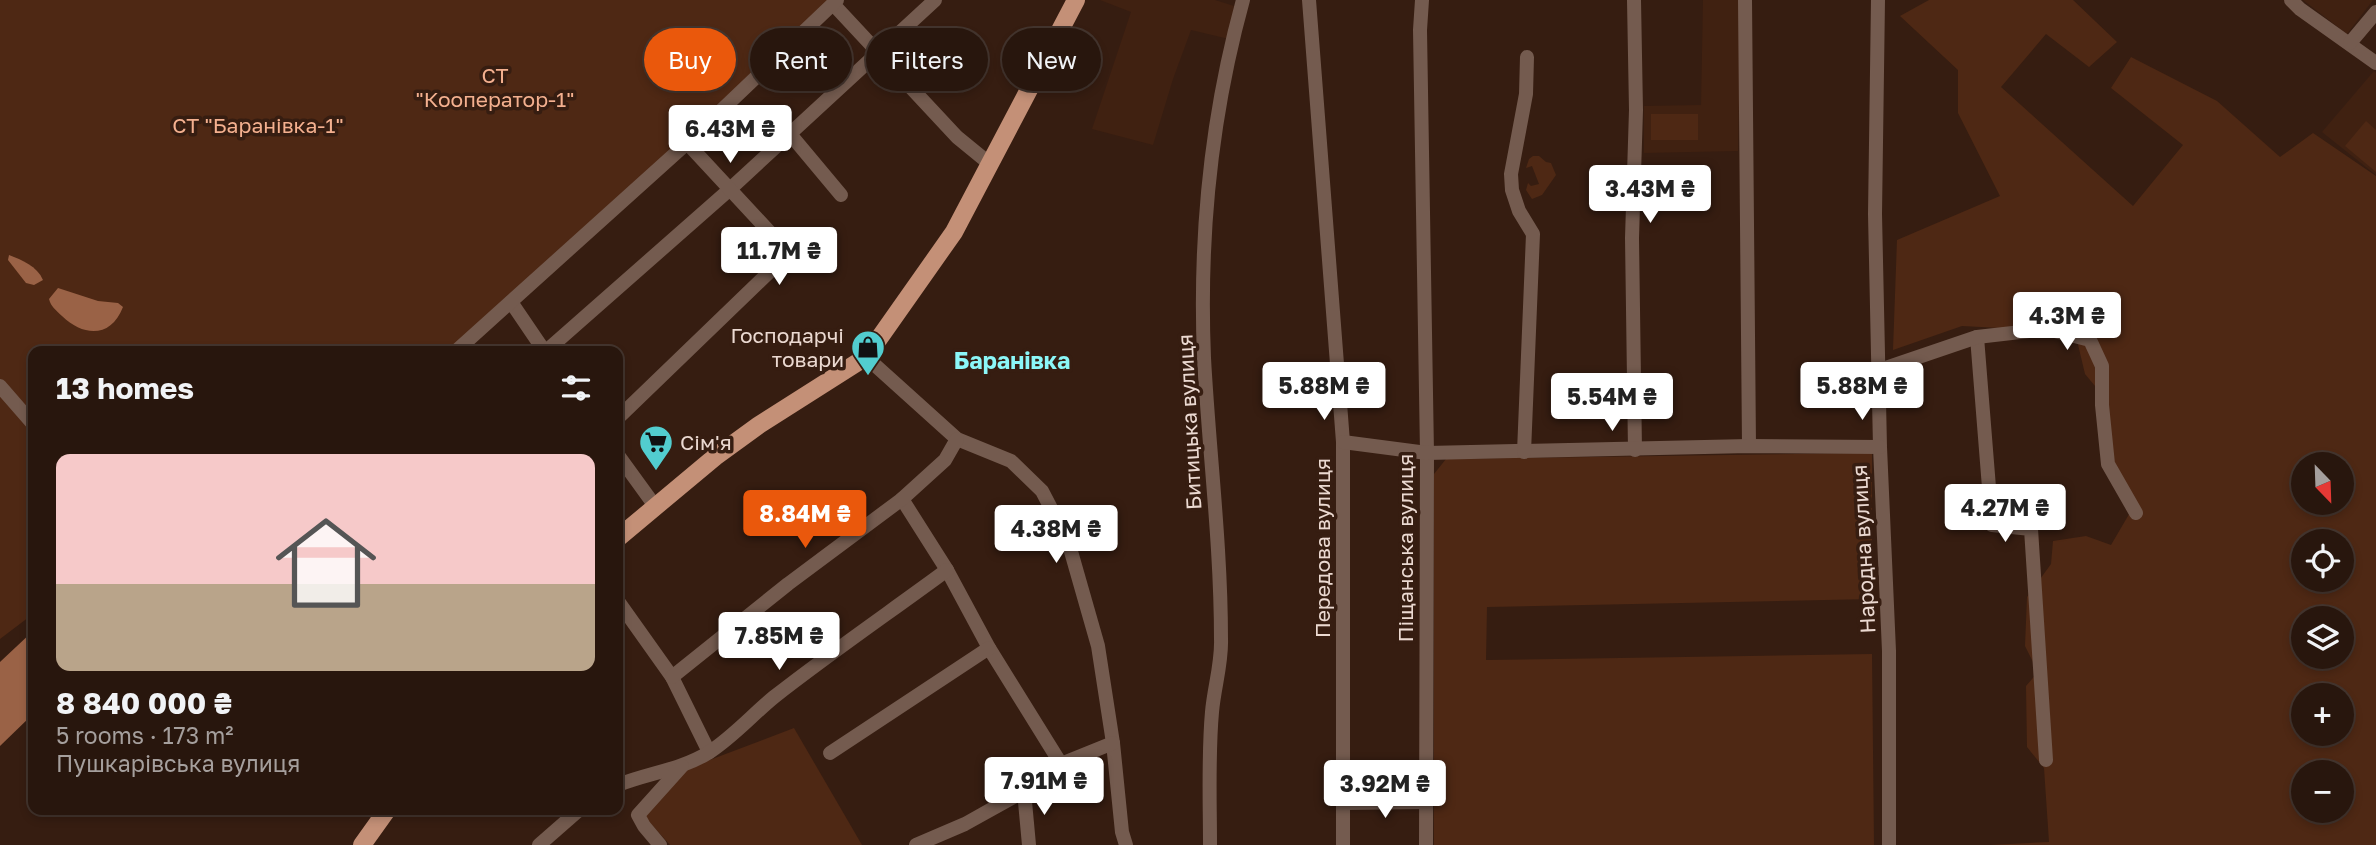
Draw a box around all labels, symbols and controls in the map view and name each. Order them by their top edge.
chip: Buy [644,28,736,91]
chip: Rent [750,28,852,91]
chip: Filters [866,28,988,91]
chip: New [1002,28,1101,91]
park label: СТ "Кооператор-1" [416,62,574,112]
pin: 6.43M ₴ [665,106,795,165]
park label: СТ "Баранівка-1" [172,112,344,138]
text: 6.43M ₴ [685,114,775,142]
pin: 3.43M ₴ [1585,166,1715,225]
text: 3.43M ₴ [1605,174,1695,202]
pin: 11.7M ₴ [714,228,844,287]
text: 11.7M ₴ [737,236,821,264]
pin: 4.3M ₴ [2010,292,2124,352]
text: 4.3M ₴ [2029,301,2105,329]
place label: Господарчі товари [731,322,844,372]
shop icon: Господарчі товари [849,328,887,377]
street label: Битицька вулиця [1171,333,1207,511]
district label: Баранівка [954,346,1070,374]
pin: 5.88M ₴ [1259,362,1389,422]
pin: 5.88M ₴ [1797,362,1927,422]
icon: filters [557,369,595,407]
text: 13 homes [56,370,194,406]
text: 5.88M ₴ [1278,371,1370,399]
text: 5.88M ₴ [1816,371,1908,399]
pin: 5.54M ₴ [1547,374,1677,433]
text: 5.54M ₴ [1567,382,1657,410]
supermarket icon: Сім'я [637,423,675,472]
place label: Сім'я [680,429,732,455]
north arrow [2291,452,2354,514]
map controls [2291,452,2354,823]
street label: Піщанська вулиця [1392,454,1418,642]
street label: Передова вулиця [1309,458,1335,638]
street label: Народна вулиця [1846,464,1880,634]
pin: 4.27M ₴ [1940,484,2070,544]
pin: 8.84M ₴ [740,490,870,550]
text: 4.27M ₴ [1961,493,2049,521]
text: 8.84M ₴ [759,499,851,527]
icon: home [263,500,389,626]
pin: 4.38M ₴ [991,505,1121,565]
text: 4.38M ₴ [1011,514,1101,542]
button: locate [2291,529,2354,592]
button: layers [2291,606,2354,669]
pin: 7.85M ₴ [714,612,844,672]
text: 7.85M ₴ [735,621,823,649]
button: + [2291,683,2354,746]
text: 8 840 000 ₴ [56,685,232,721]
text: 5 rooms · 173 m² [56,721,234,749]
text: Пушкарівська вулиця [56,749,300,777]
pin: 7.91M ₴ [979,758,1109,817]
pin: 3.92M ₴ [1320,760,1450,820]
button: − [2291,760,2354,823]
text: 7.91M ₴ [1001,766,1087,794]
text: 3.92M ₴ [1340,769,1430,797]

